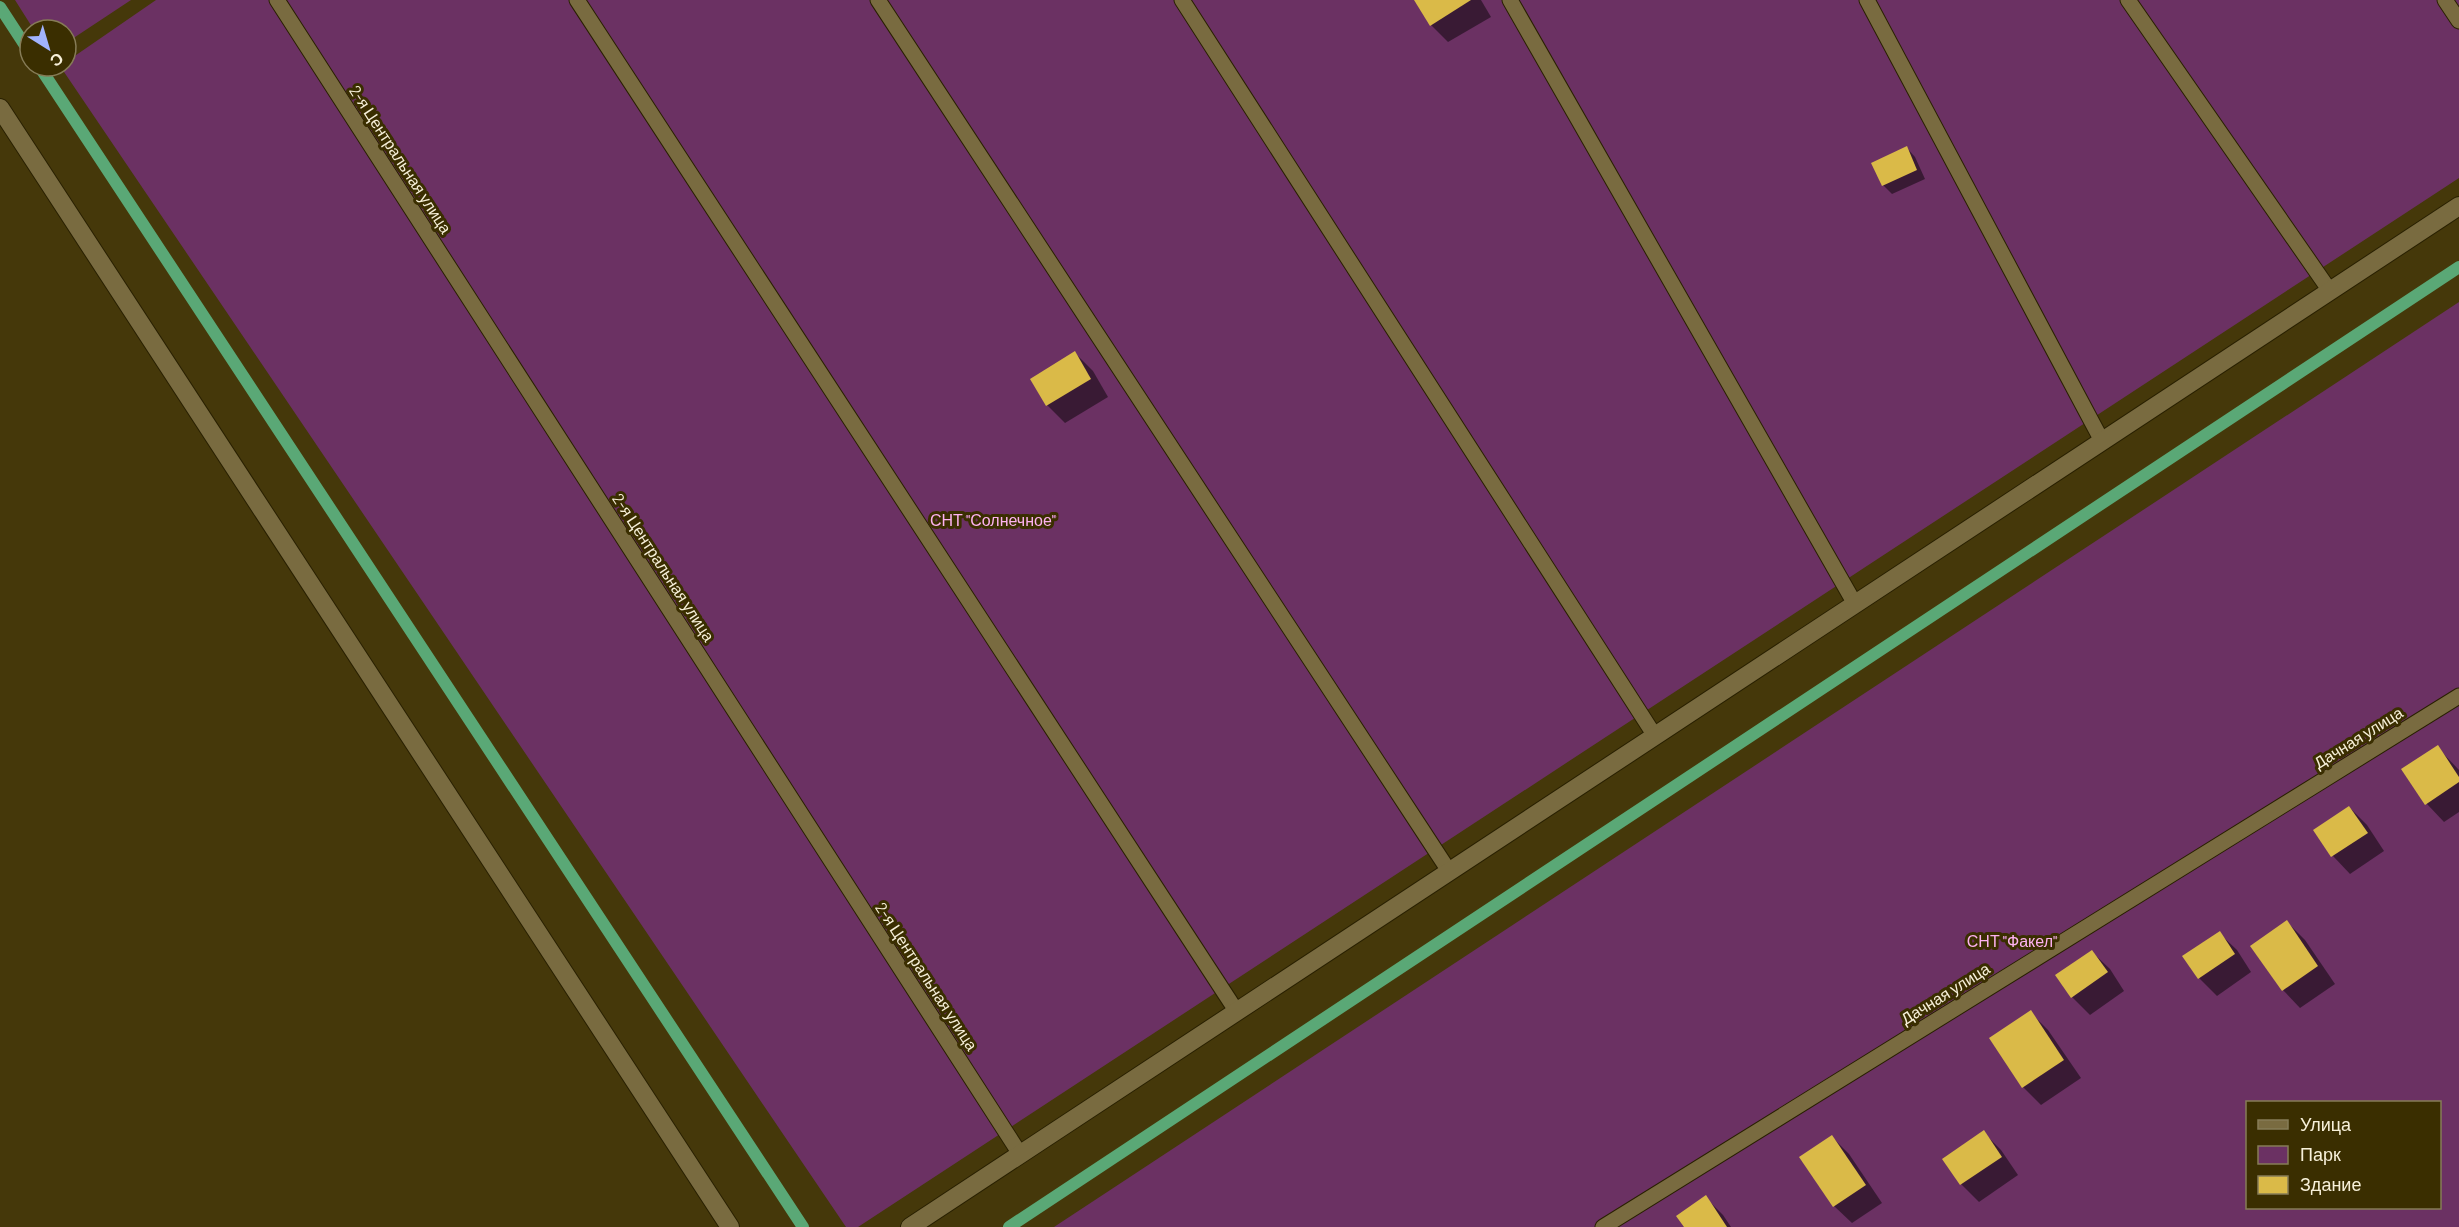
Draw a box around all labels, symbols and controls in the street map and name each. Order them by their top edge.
north arrow [18,18,78,78]
text: С [47,49,68,72]
street label: 2-я Центральная улица [346,81,456,237]
street label: 2-я Центральная улица [609,489,719,645]
park label: СНТ "Солнечное" [930,510,1056,529]
street label: Дачная улица [2310,702,2406,772]
street label: 2-я Центральная улица [872,898,982,1054]
park label: СНТ "Факел" [1967,931,2057,950]
street label: Дачная улица [1897,958,1993,1028]
legend [2246,1101,2441,1209]
text: Улица [2300,1113,2352,1135]
text: Парк [2300,1143,2341,1165]
text: Здание [2300,1173,2361,1195]

